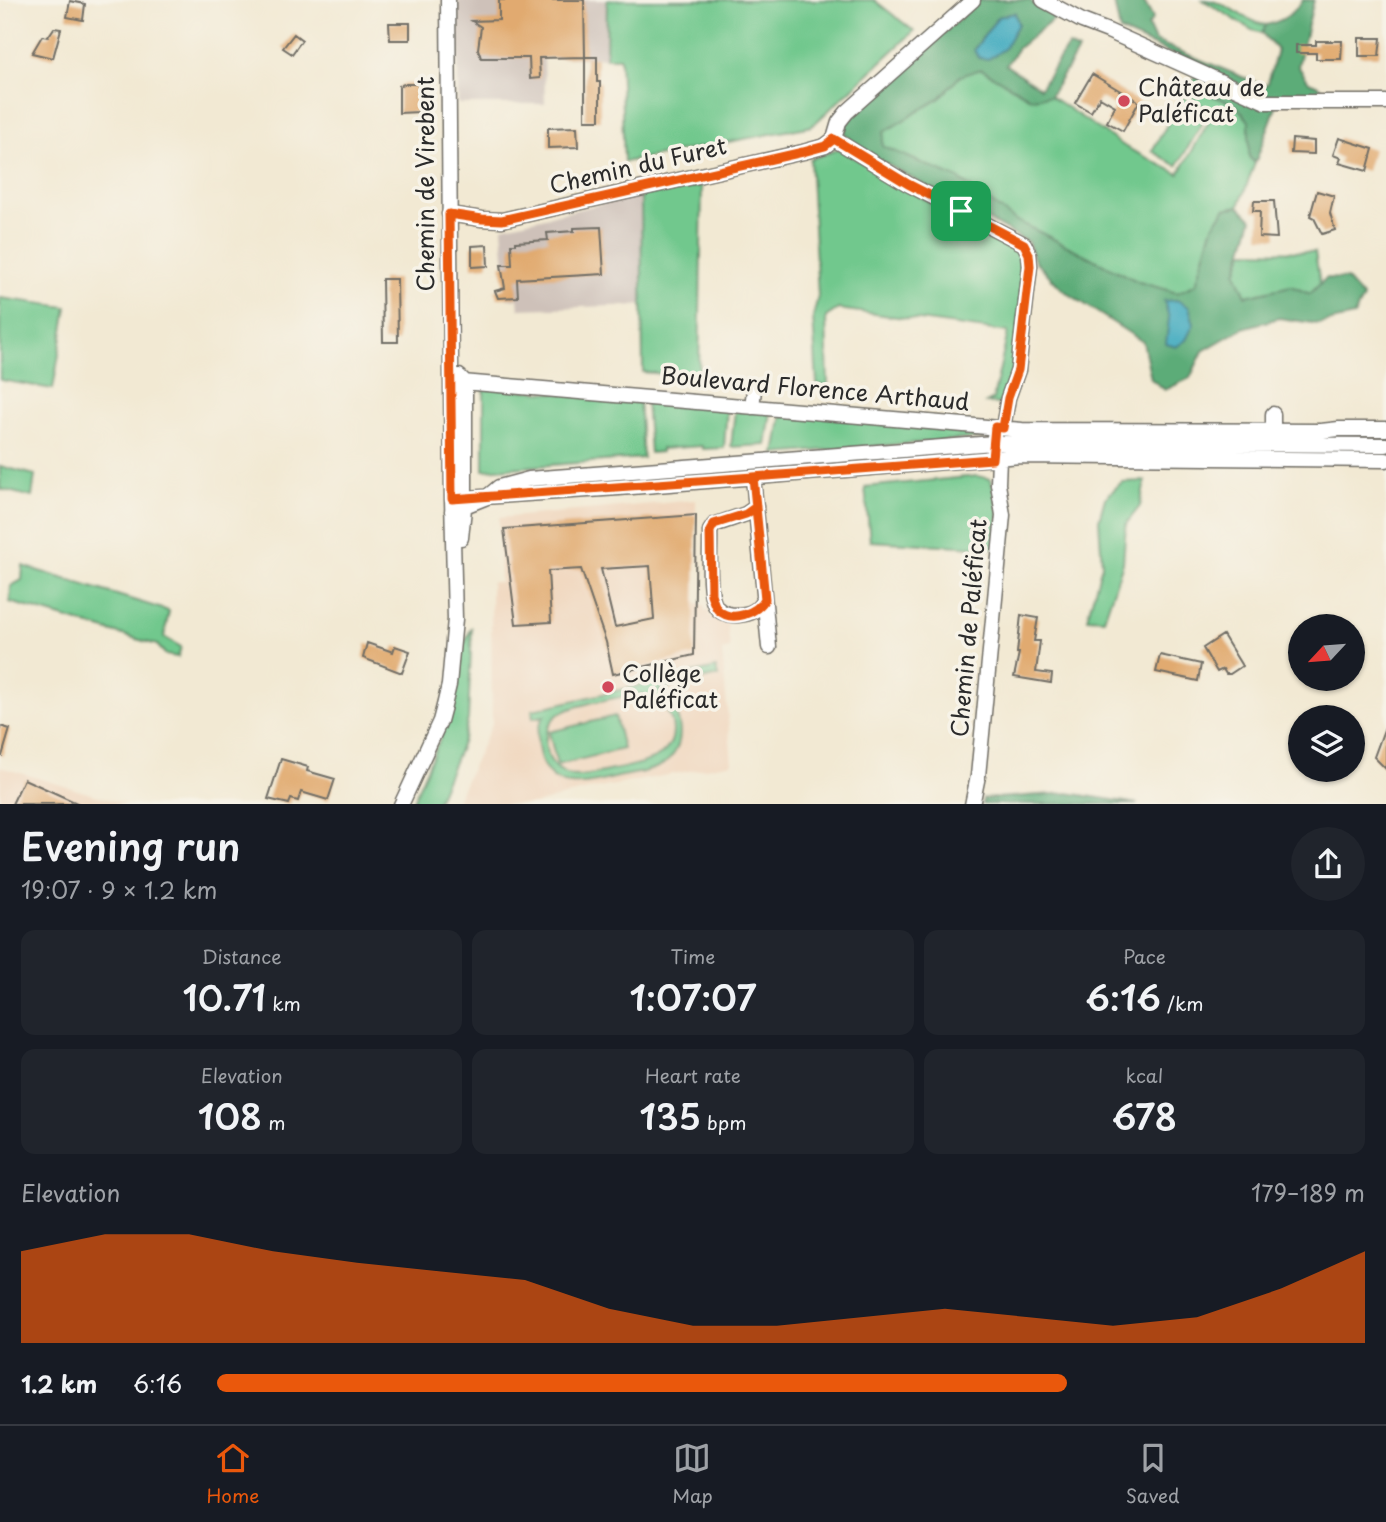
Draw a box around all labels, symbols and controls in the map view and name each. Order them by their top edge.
place label: Château de Paléficat [1138,69,1265,130]
street label: Chemin de Virebent [407,76,442,292]
marker: Château de Paléficat [1116,93,1132,109]
street label: Chemin du Furet [546,127,730,202]
pin [931,181,991,241]
icon: arrive [942,192,980,230]
street label: Boulevard Florence Arthaud [659,357,971,418]
street label: Chemin de Paléficat [941,517,995,738]
north arrow [1288,614,1365,691]
map controls [1288,614,1365,782]
place label: Collège Paléficat [622,655,719,716]
marker: Collège Paléficat [600,679,616,695]
button: layers [1288,705,1365,782]
text: Evening run [21,817,240,874]
button: share [1291,827,1365,901]
text: 19:07 · 9 × 1.2 km [21,872,217,907]
text: Distance [202,942,282,970]
text: Time [671,942,715,970]
text: Pace [1123,942,1166,970]
text: 10.71 [183,970,266,1023]
text: 1:07:07 [629,970,757,1023]
text: 6:16 [1085,970,1161,1023]
text: km [266,989,301,1017]
text: /km [1161,989,1203,1017]
text: Elevation [201,1061,283,1089]
text: Heart rate [645,1061,741,1089]
text: kcal [1125,1061,1163,1089]
text: 108 [198,1089,262,1142]
text: 135 [639,1089,701,1142]
text: 678 [1112,1089,1177,1142]
text: m [262,1108,285,1136]
text: bpm [701,1108,747,1136]
text: Elevation [21,1175,120,1210]
text: 179–189 m [1251,1175,1365,1210]
text: 1.2 km [21,1366,97,1401]
text: 6:16 [133,1366,182,1401]
tab: Home [206,1439,259,1509]
tab: Map [672,1439,713,1509]
tab: Saved [1126,1439,1180,1509]

